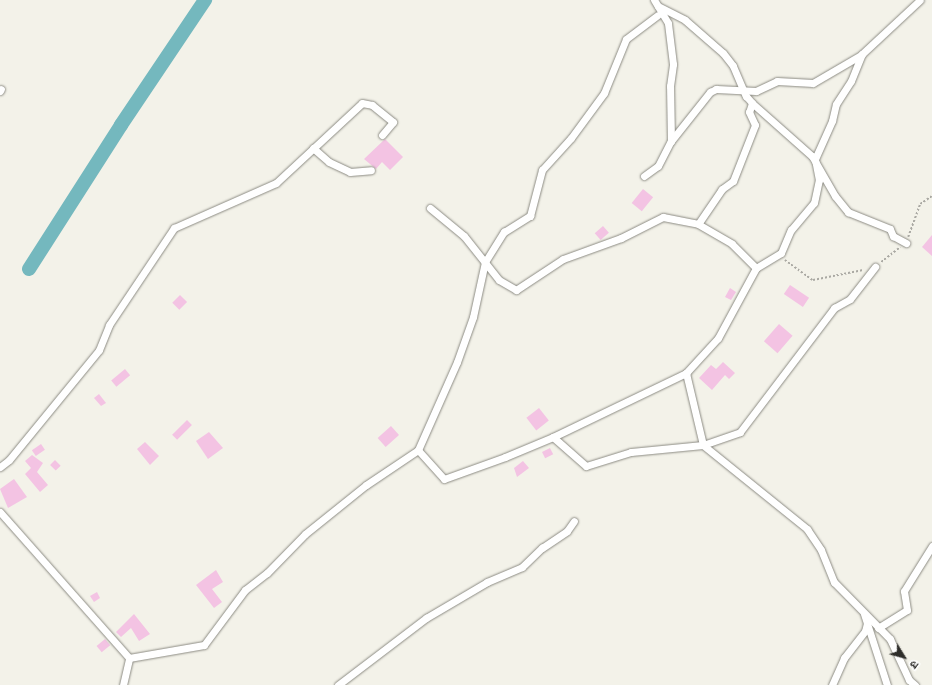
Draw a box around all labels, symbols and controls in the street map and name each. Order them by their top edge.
north arrow [884,637,924,677]
text: उ [907,658,921,671]

